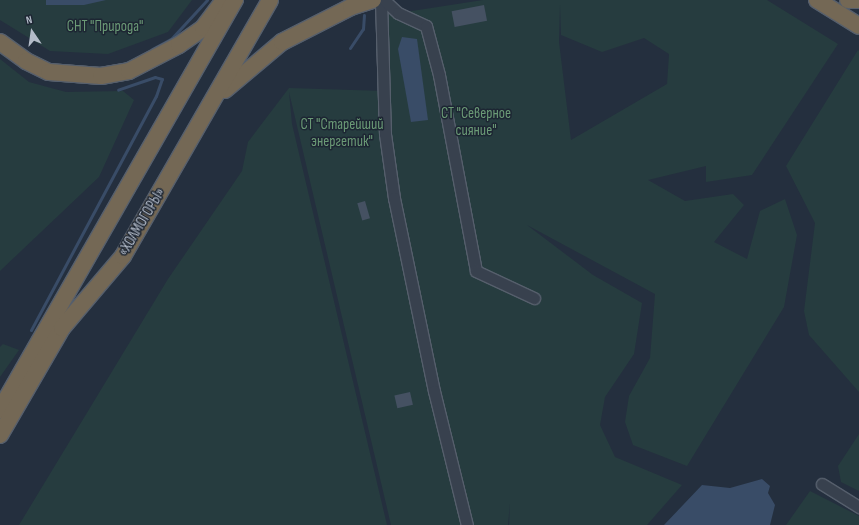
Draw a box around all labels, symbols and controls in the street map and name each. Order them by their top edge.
north arrow [12,12,52,52]
text: N [25,13,34,27]
park label: СНТ "Природа" [67,18,143,36]
park label: СТ "Северное сияние" [441,104,511,139]
park label: СТ "Старейший энергетик" [300,115,384,150]
street label: «ХОЛМОГОРЫ» [115,185,169,259]

